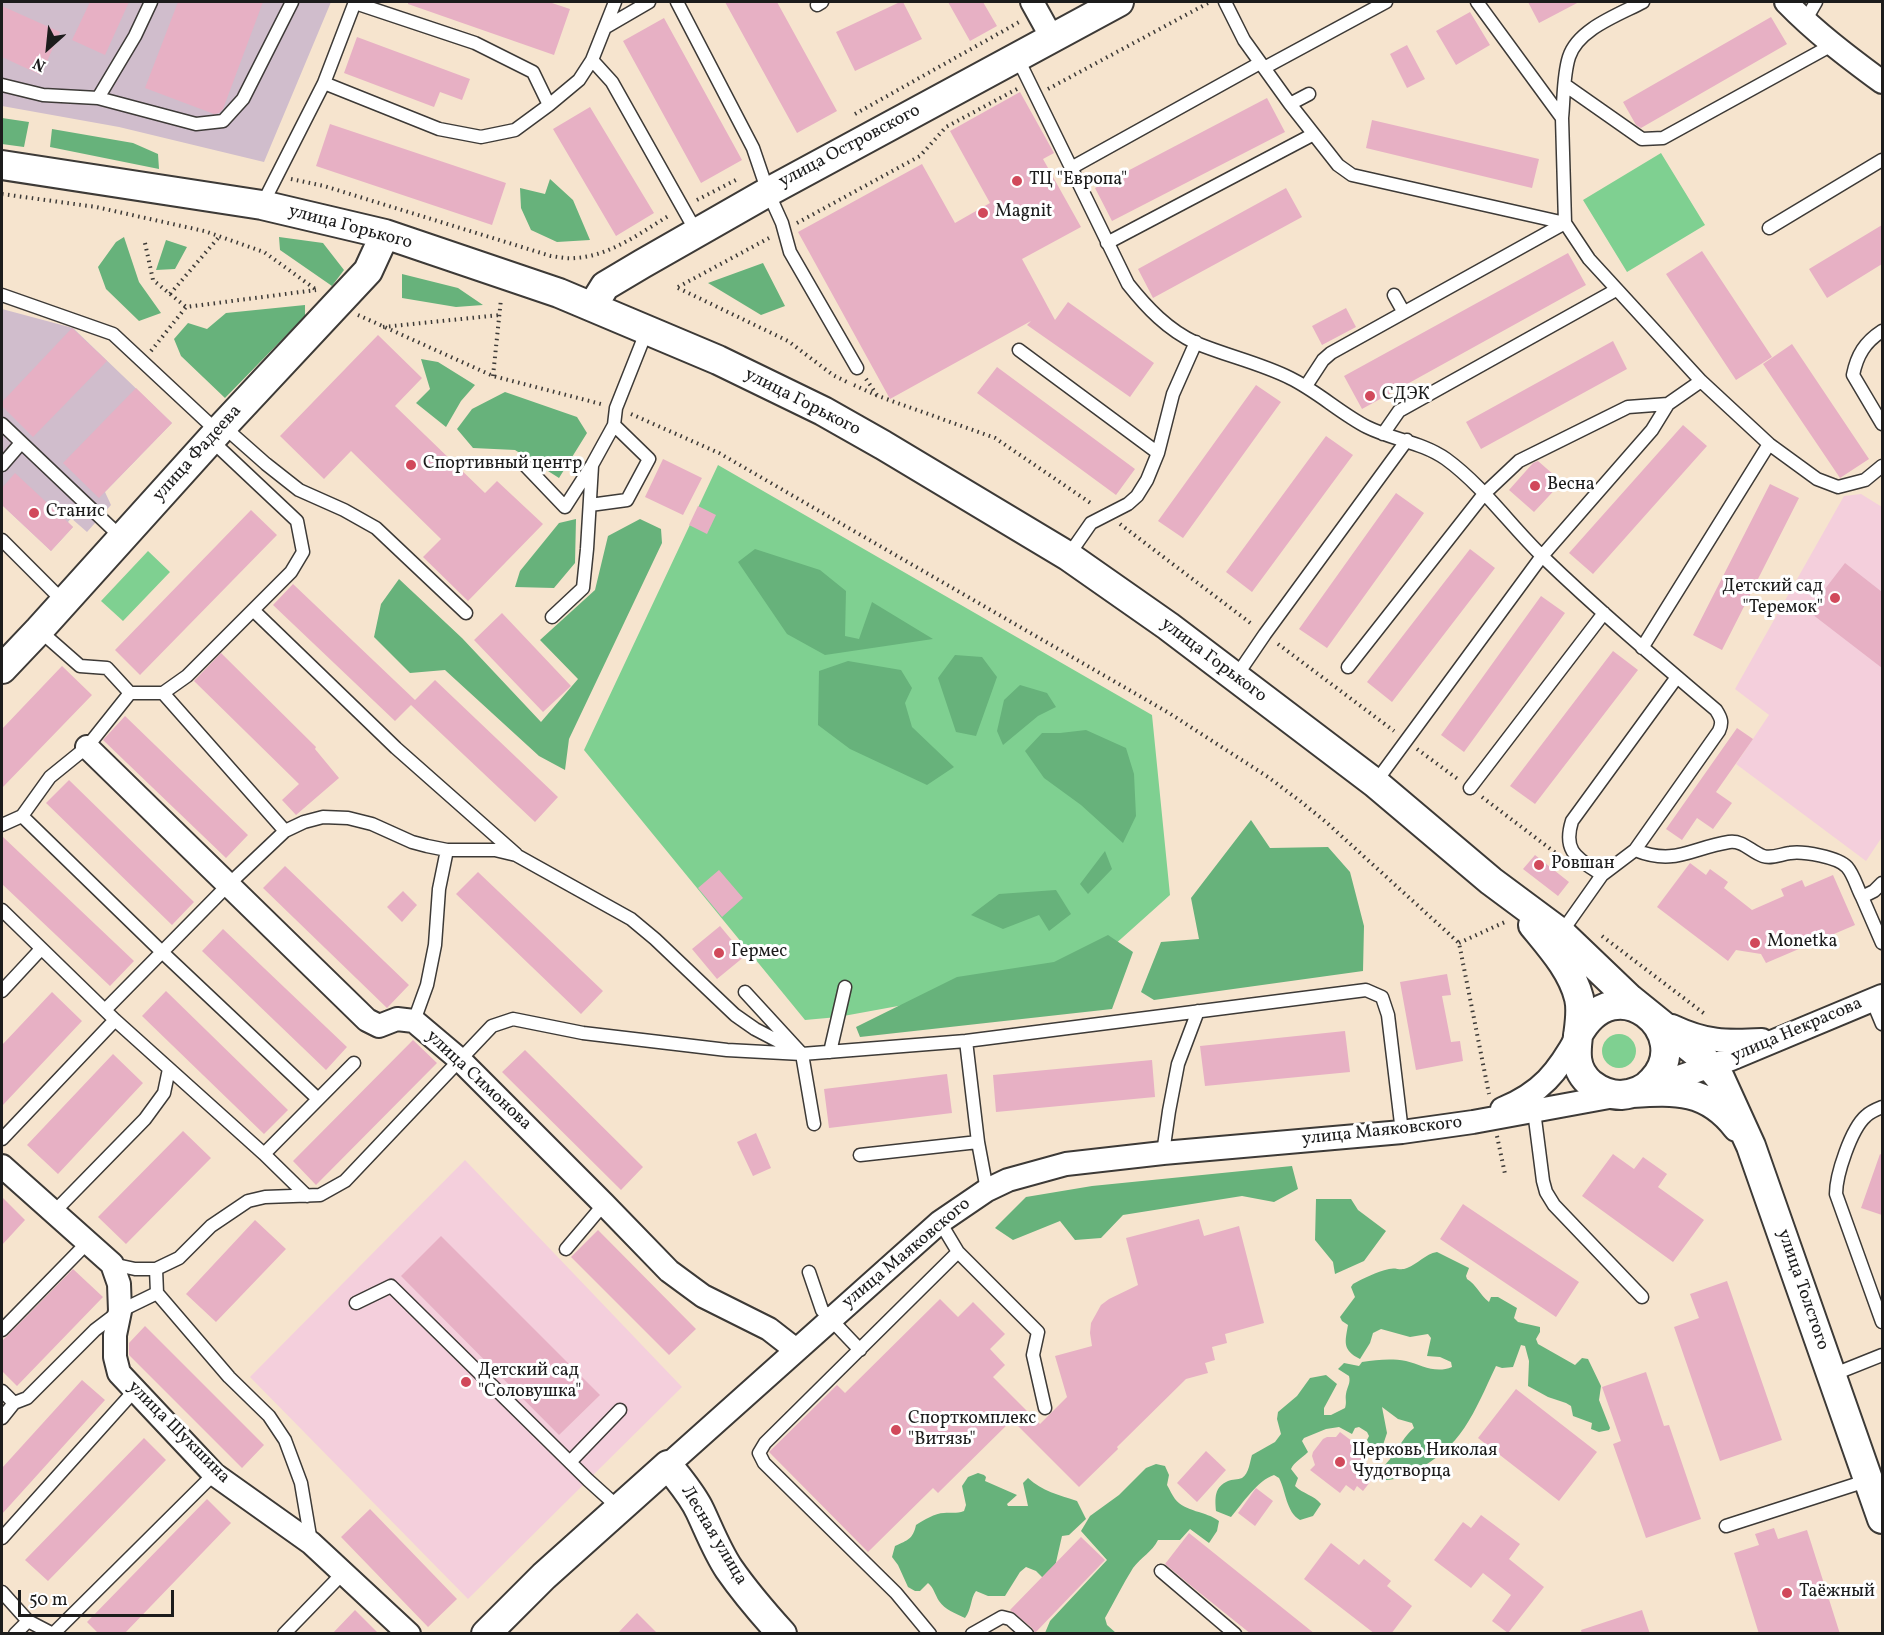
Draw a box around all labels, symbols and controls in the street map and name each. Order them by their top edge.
north arrow [18,18,78,78]
text: N [30,52,50,76]
street label: улица Островского [776,101,924,193]
place label: ТЦ "Европа" [1029,170,1127,192]
marker: ТЦ "Европа" [1010,174,1024,188]
street label: улица Горького [286,201,414,255]
place label: Magnit [995,202,1052,224]
marker: Magnit [976,206,990,220]
street label: улица Горького [740,364,864,442]
place label: СДЭК [1382,385,1430,407]
marker: СДЭК [1363,389,1377,403]
street label: улица Фадеева [149,401,247,507]
place label: Спортивный центр [423,454,582,476]
marker: Спортивный центр [404,458,418,472]
place label: Весна [1547,475,1595,497]
marker: Весна [1528,479,1542,493]
place label: Станис [46,502,105,524]
marker: Станис [27,506,41,520]
place label: Детский сад "Теремок" [1722,577,1823,620]
marker: Детский сад "Теремок" [1828,591,1842,605]
street label: улица Горького [1156,614,1270,708]
place label: Ровшан [1551,854,1615,876]
marker: Ровшан [1532,858,1546,872]
place label: Monetka [1767,932,1837,954]
marker: Monetka [1748,936,1762,950]
place label: Гермес [731,942,787,964]
marker: Гермес [712,946,726,960]
street label: улица Некрасова [1728,994,1866,1068]
street label: улица Симонова [421,1026,535,1136]
street label: улица Маяковского [1301,1113,1463,1151]
street label: улица Маяковского [838,1194,976,1314]
street label: улица Толстого [1771,1227,1833,1353]
place label: Детский сад "Соловушка" [478,1361,581,1404]
marker: Детский сад "Соловушка" [459,1375,473,1389]
street label: улица Шукшина [122,1377,234,1489]
place label: Спорткомплекс "Витязь" [908,1409,1036,1452]
marker: Спорткомплекс "Витязь" [889,1423,903,1437]
place label: Церковь Николая Чудотворца [1352,1441,1497,1484]
marker: Церковь Николая Чудотворца [1333,1455,1347,1469]
street label: Лесная улица [675,1483,751,1589]
scale bar [21,1578,177,1616]
place label: Таёжный [1799,1582,1875,1604]
marker: Таёжный [1780,1586,1794,1600]
text: 50 m [29,1588,68,1613]

